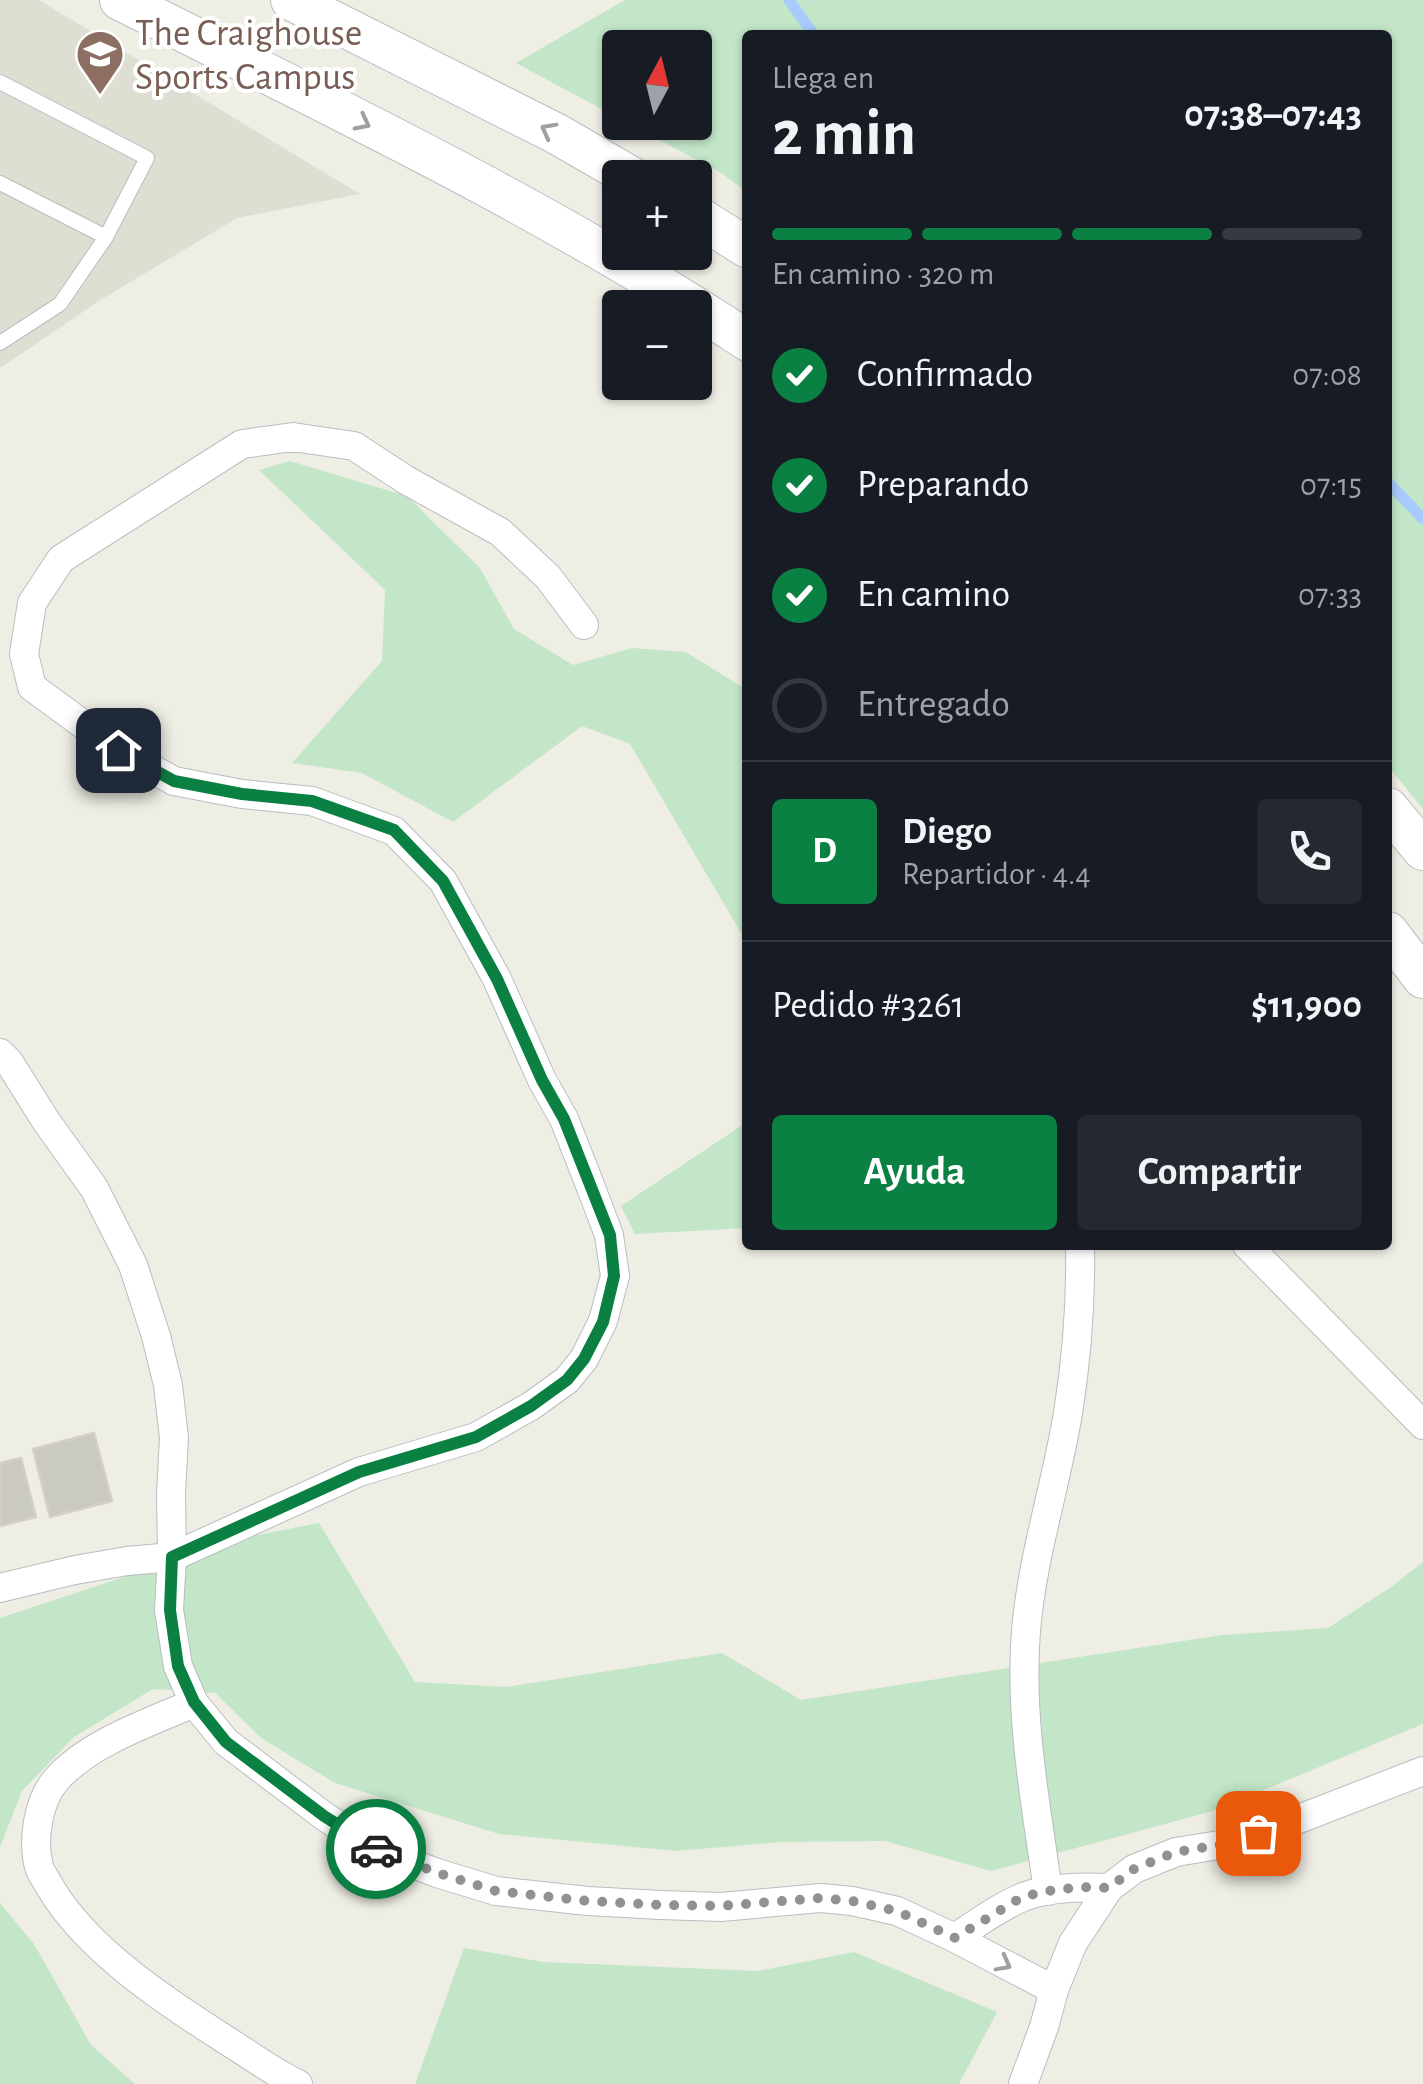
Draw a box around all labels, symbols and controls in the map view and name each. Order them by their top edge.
place label: The Craighouse Sports Campus [135,15,362,97]
school or university icon: The Craighouse Sports Campus [74,28,126,96]
north arrow [602,30,712,140]
map controls [602,30,712,400]
text: Llega en [772,62,874,94]
text: 07:38–07:43 [1184,96,1362,134]
text: 2 min [772,102,916,167]
one-way arrow [353,111,371,131]
one-way arrow [540,123,558,142]
button: + [602,160,712,270]
text: En camino · 320 m [772,258,994,290]
button: − [602,290,712,400]
icon: check [772,348,827,403]
text: Confirmado [857,356,1033,394]
text: 07:08 [1292,359,1362,391]
icon: check [772,458,827,513]
text: Preparando [857,466,1030,504]
text: 07:15 [1300,469,1362,501]
icon: check [772,568,827,623]
text: En camino [857,576,1010,614]
text: 07:33 [1298,579,1362,611]
text: Entregado [857,686,1010,724]
pin [76,708,161,793]
icon: home [91,723,146,778]
button: phone [1257,799,1362,904]
text: Diego [902,813,992,851]
text: D [812,832,837,870]
text: Repartidor · 4.4 [902,858,1091,890]
text: Pedido #3261 [772,987,965,1025]
text: $11,900 [1251,987,1362,1025]
button: Ayuda [772,1115,1057,1230]
button: Compartir [1077,1115,1362,1230]
pin [1216,1791,1301,1876]
courier [326,1799,426,1899]
icon: bag [1231,1806,1286,1861]
icon: car [349,1822,404,1877]
one-way arrow [994,1951,1012,1971]

